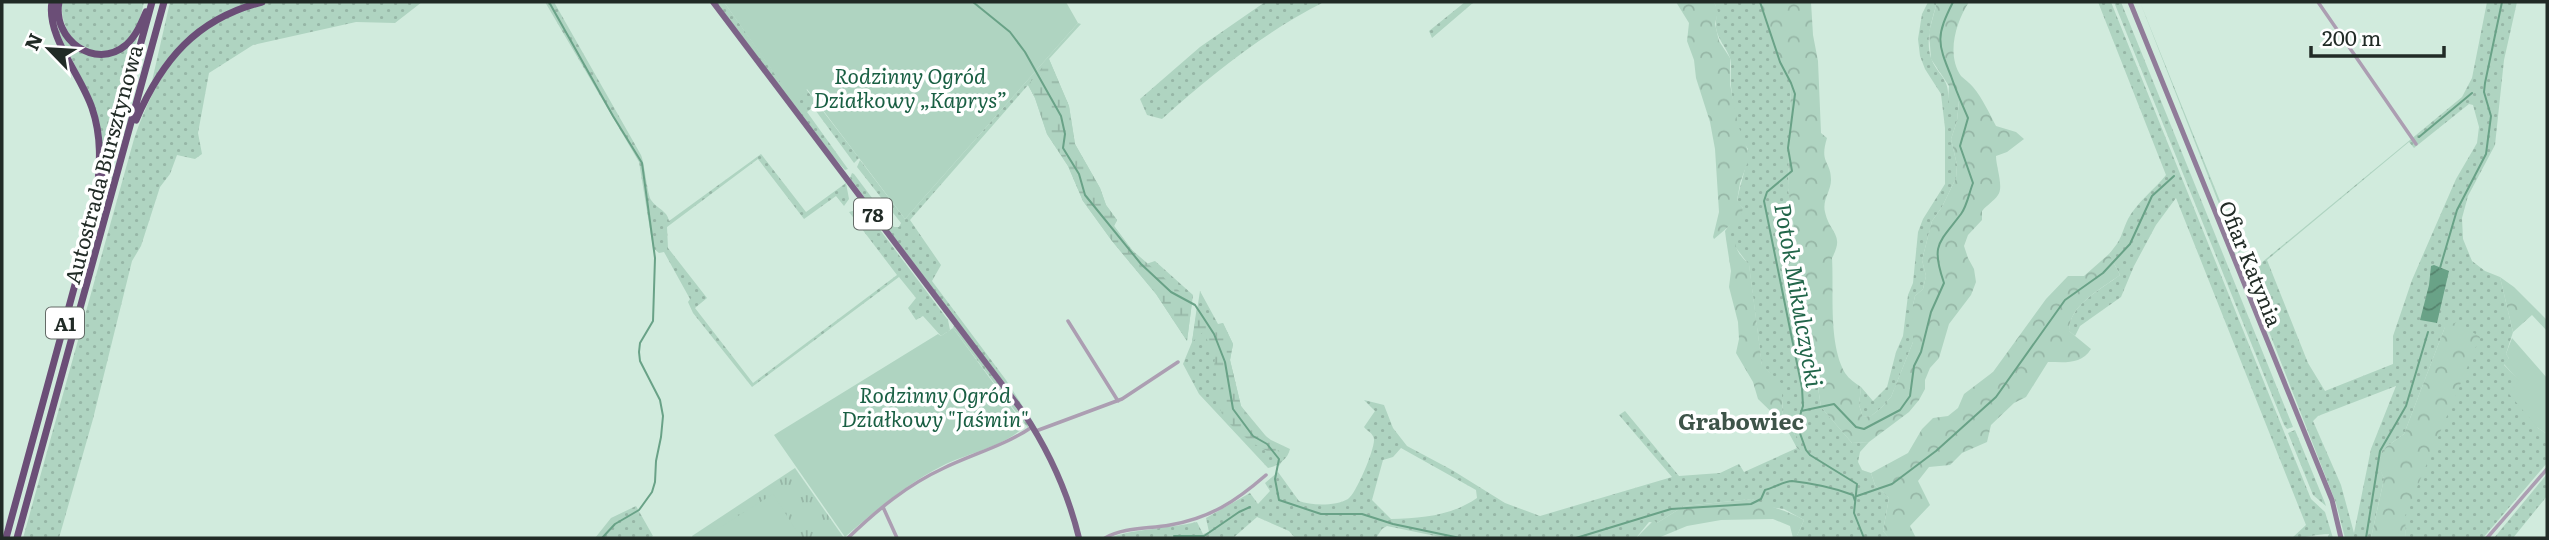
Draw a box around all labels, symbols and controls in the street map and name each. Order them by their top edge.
north arrow [14,14,84,84]
scale bar [2311,14,2444,58]
text: 200 m [2322,21,2382,52]
text: N [17,28,49,55]
street label: Autostrada Bursztynowa [55,40,149,287]
park label: Rodzinny Ogród Działkowy „Kaprys” [813,59,1007,114]
street label: Ofiar Katynia [2213,195,2292,331]
road number: 78 [854,198,892,230]
water label: Potok Mikulczycki [1767,200,1833,390]
road number: A1 [46,308,84,338]
park label: Rodzinny Ogród Działkowy "Jaśmin" [841,378,1029,433]
district label: Grabowiec [1678,403,1804,437]

